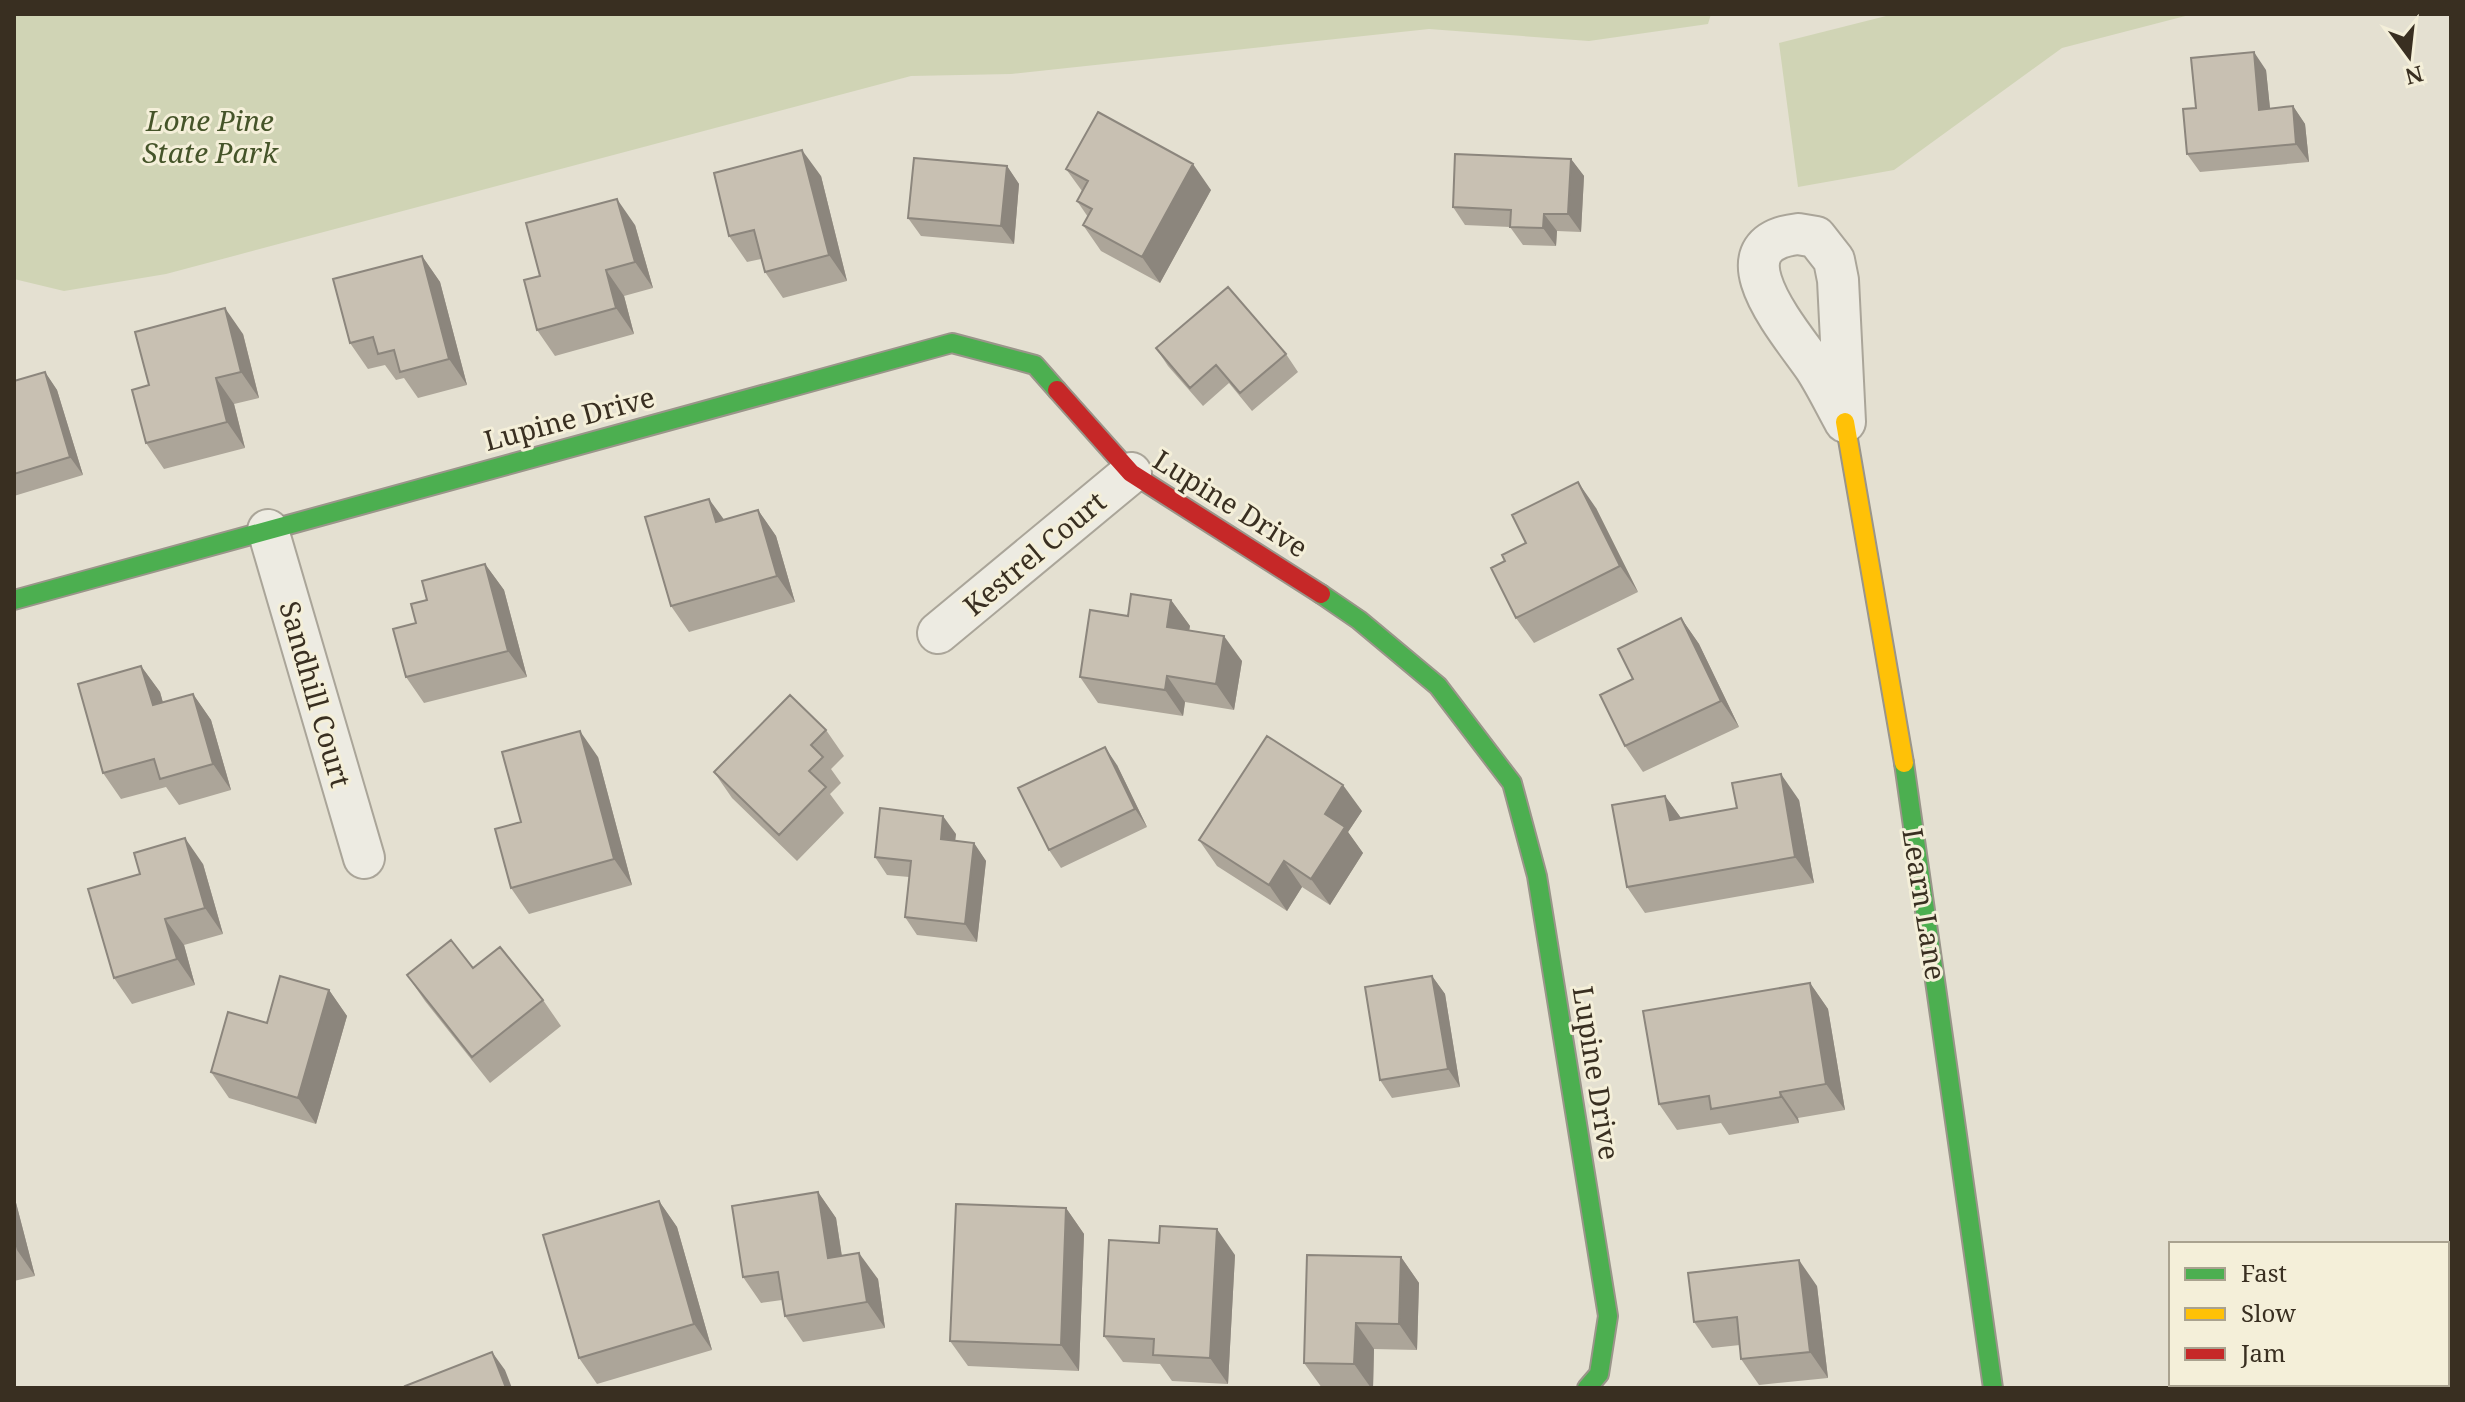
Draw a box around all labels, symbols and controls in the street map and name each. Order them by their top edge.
north arrow [2369,16,2449,96]
text: N [2402,60,2427,93]
park label: Lone Pine State Park [142,101,279,171]
street label: Lupine Drive [479,377,659,459]
street label: Lupine Drive [1147,440,1315,566]
street label: Kestrel Court [955,482,1113,624]
street label: Sandhill Court [271,597,361,792]
street label: Learn Lane [1894,825,1956,983]
street label: Lupine Drive [1565,983,1629,1163]
legend [2169,1242,2449,1386]
text: Fast [2241,1256,2287,1289]
text: Slow [2241,1296,2296,1329]
text: Jam [2240,1336,2286,1369]

